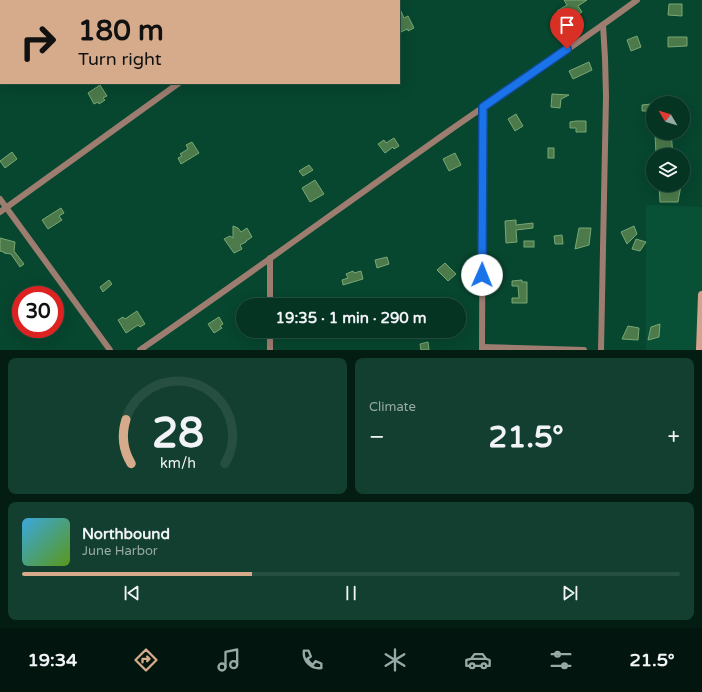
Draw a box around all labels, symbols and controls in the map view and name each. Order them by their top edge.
pin [550,8,584,49]
text: 180 m [78,14,164,48]
icon: arrive [556,14,578,36]
icon: right [12,16,64,68]
text: Turn right [78,48,162,70]
north arrow [646,96,690,140]
map controls [646,96,690,192]
button: layers [646,148,690,192]
position arrow [461,254,503,296]
speed limit sign: 30 [12,286,64,338]
text: 19:35 · 1 min · 290 m [276,309,426,327]
text: Climate [369,399,416,415]
text: 28 [151,409,204,459]
text: 21.5° [489,419,564,456]
text: − [369,424,385,450]
text: + [668,424,680,450]
text: km/h [160,455,195,472]
text: Northbound [82,525,170,543]
text: June Harbor [82,543,158,559]
icon: previous [121,582,143,604]
icon: pause [340,582,362,604]
icon: next [559,582,581,604]
icon: directions [132,646,160,674]
icon: music [215,646,243,674]
icon: phone [298,646,326,674]
icon: climate [381,646,409,674]
icon: car [464,646,492,674]
icon: filters [547,646,575,674]
text: 19:34 [27,649,77,671]
text: 21.5° [629,649,675,671]

